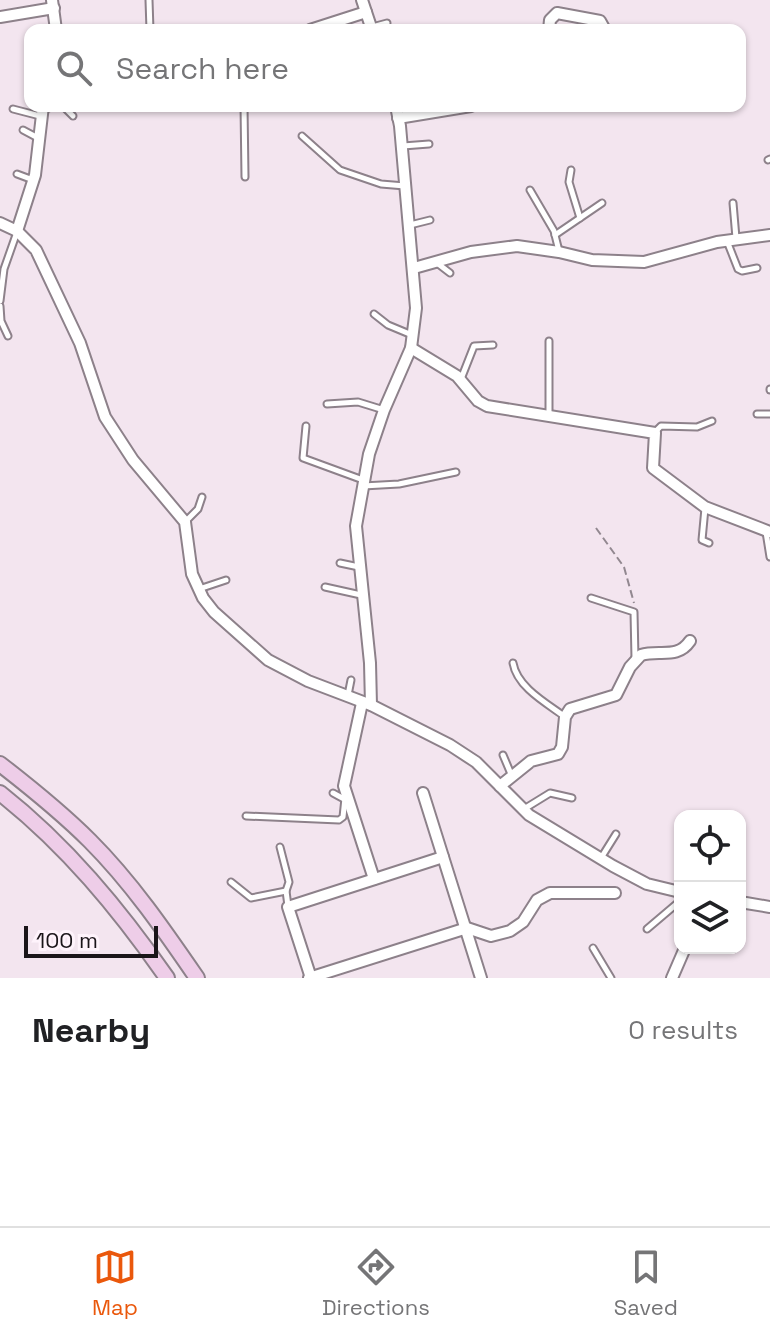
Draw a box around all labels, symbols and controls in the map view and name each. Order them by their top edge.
search box [24,24,746,112]
icon: search [52,46,96,90]
text: Search here [116,49,289,88]
map controls [674,810,746,954]
button: locate [674,810,746,882]
button: layers [674,882,746,954]
scale bar [24,922,158,958]
text: 100 m [36,926,98,954]
text: Nearby [32,1009,150,1052]
text: 0 results [628,1013,738,1047]
tab: Map [92,1245,138,1321]
tab: Directions [322,1245,430,1321]
tab: Saved [614,1245,678,1321]

